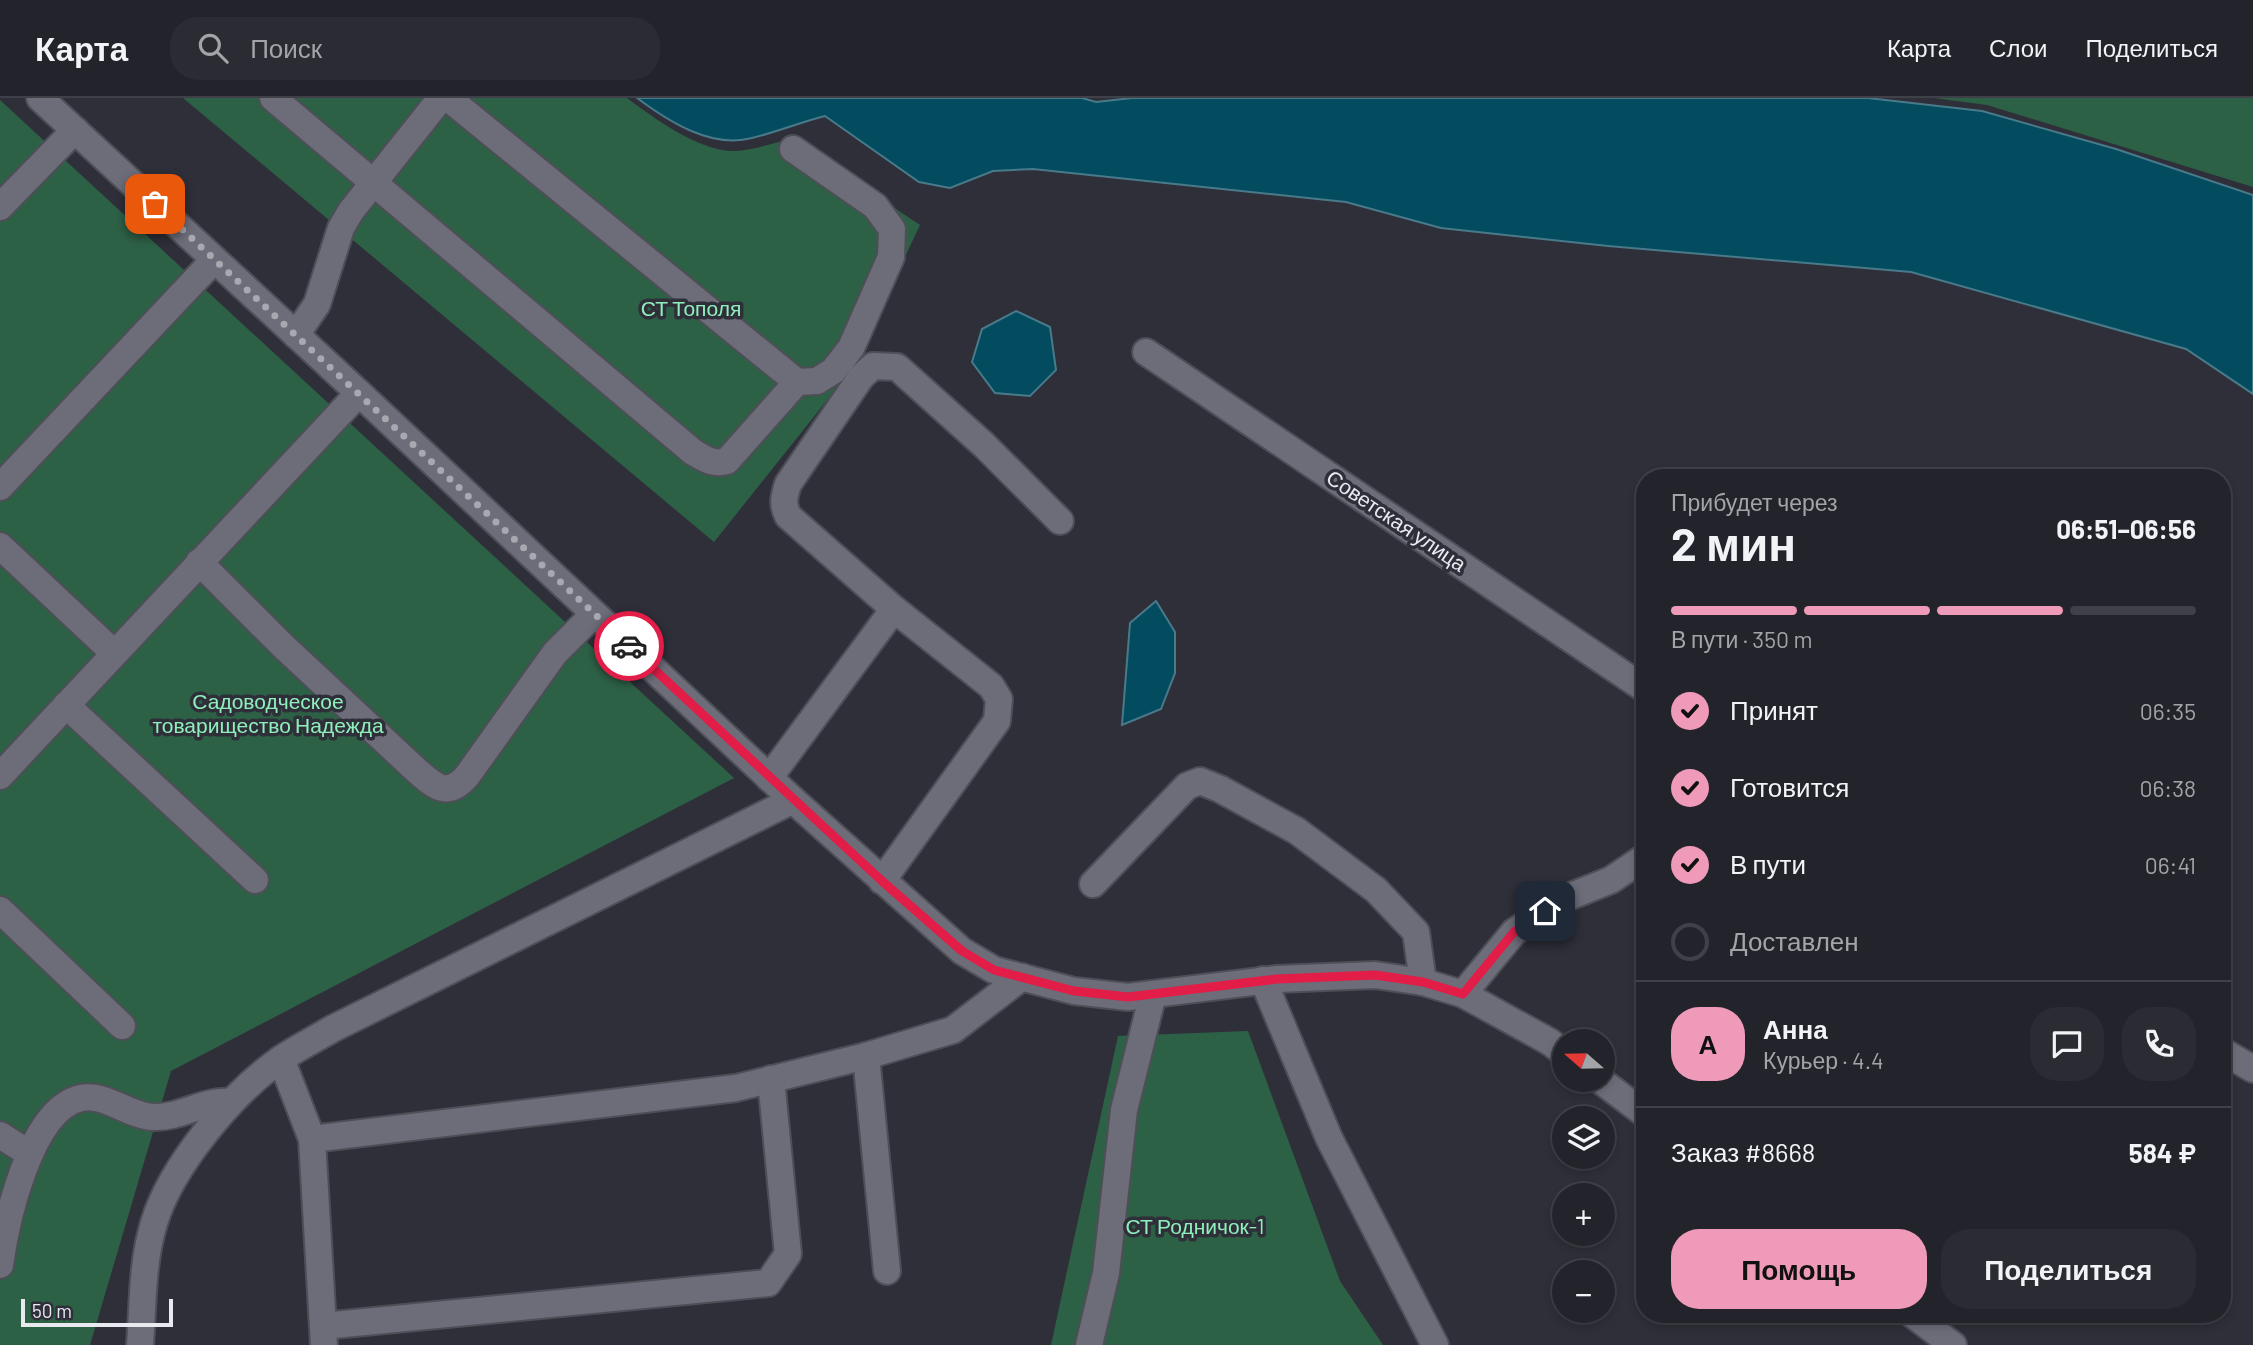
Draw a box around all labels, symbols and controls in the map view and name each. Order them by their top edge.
search box [170,17,660,80]
text: Карта [35,28,128,68]
icon: search [194,29,232,67]
text: Поиск [250,32,322,63]
text: Карта [1887,33,1951,62]
text: Слои [1989,33,2047,62]
text: Поделиться [2085,33,2218,62]
pin [125,174,185,234]
icon: bag [136,185,174,223]
park label: СТ Тополя [641,295,741,320]
street label: Советская улица [1322,464,1472,576]
text: Прибудет через [1671,488,1838,516]
text: 06:51–06:56 [2056,513,2196,544]
text: 2 мин [1671,515,1796,570]
courier [594,611,664,681]
text: В пути · 350 m [1671,625,1813,653]
icon: car [610,627,648,665]
park label: Садоводческое товарищество Надежда [152,688,384,737]
icon: check [1671,692,1709,730]
text: Принят [1730,694,1818,725]
text: 06:35 [2140,697,2196,725]
icon: check [1671,769,1709,807]
text: Готовится [1730,771,1849,802]
text: 06:38 [2140,774,2196,802]
icon: check [1671,846,1709,884]
text: В пути [1730,848,1806,879]
text: 06:41 [2145,851,2196,879]
pin [1515,881,1575,941]
icon: home [1526,892,1564,930]
text: Доставлен [1730,925,1859,956]
button: chat [2030,1007,2104,1081]
button: phone [2122,1007,2196,1081]
text: Анна [1763,1013,1828,1044]
text: А [1699,1028,1717,1059]
north arrow [1552,1029,1615,1092]
map controls [1552,1029,1615,1323]
text: Курьер · 4.4 [1763,1046,1884,1074]
button: layers [1552,1106,1615,1169]
text: Заказ #8668 [1671,1136,1815,1167]
text: 584 ₽ [2129,1137,2196,1168]
button: + [1552,1183,1615,1246]
park label: СТ Родничок-1 [1126,1213,1264,1238]
button: Помощь [1671,1229,1927,1309]
button: Поделиться [1941,1229,2196,1309]
button: − [1552,1260,1615,1323]
scale bar [21,1296,173,1328]
text: 50 m [32,1299,72,1322]

